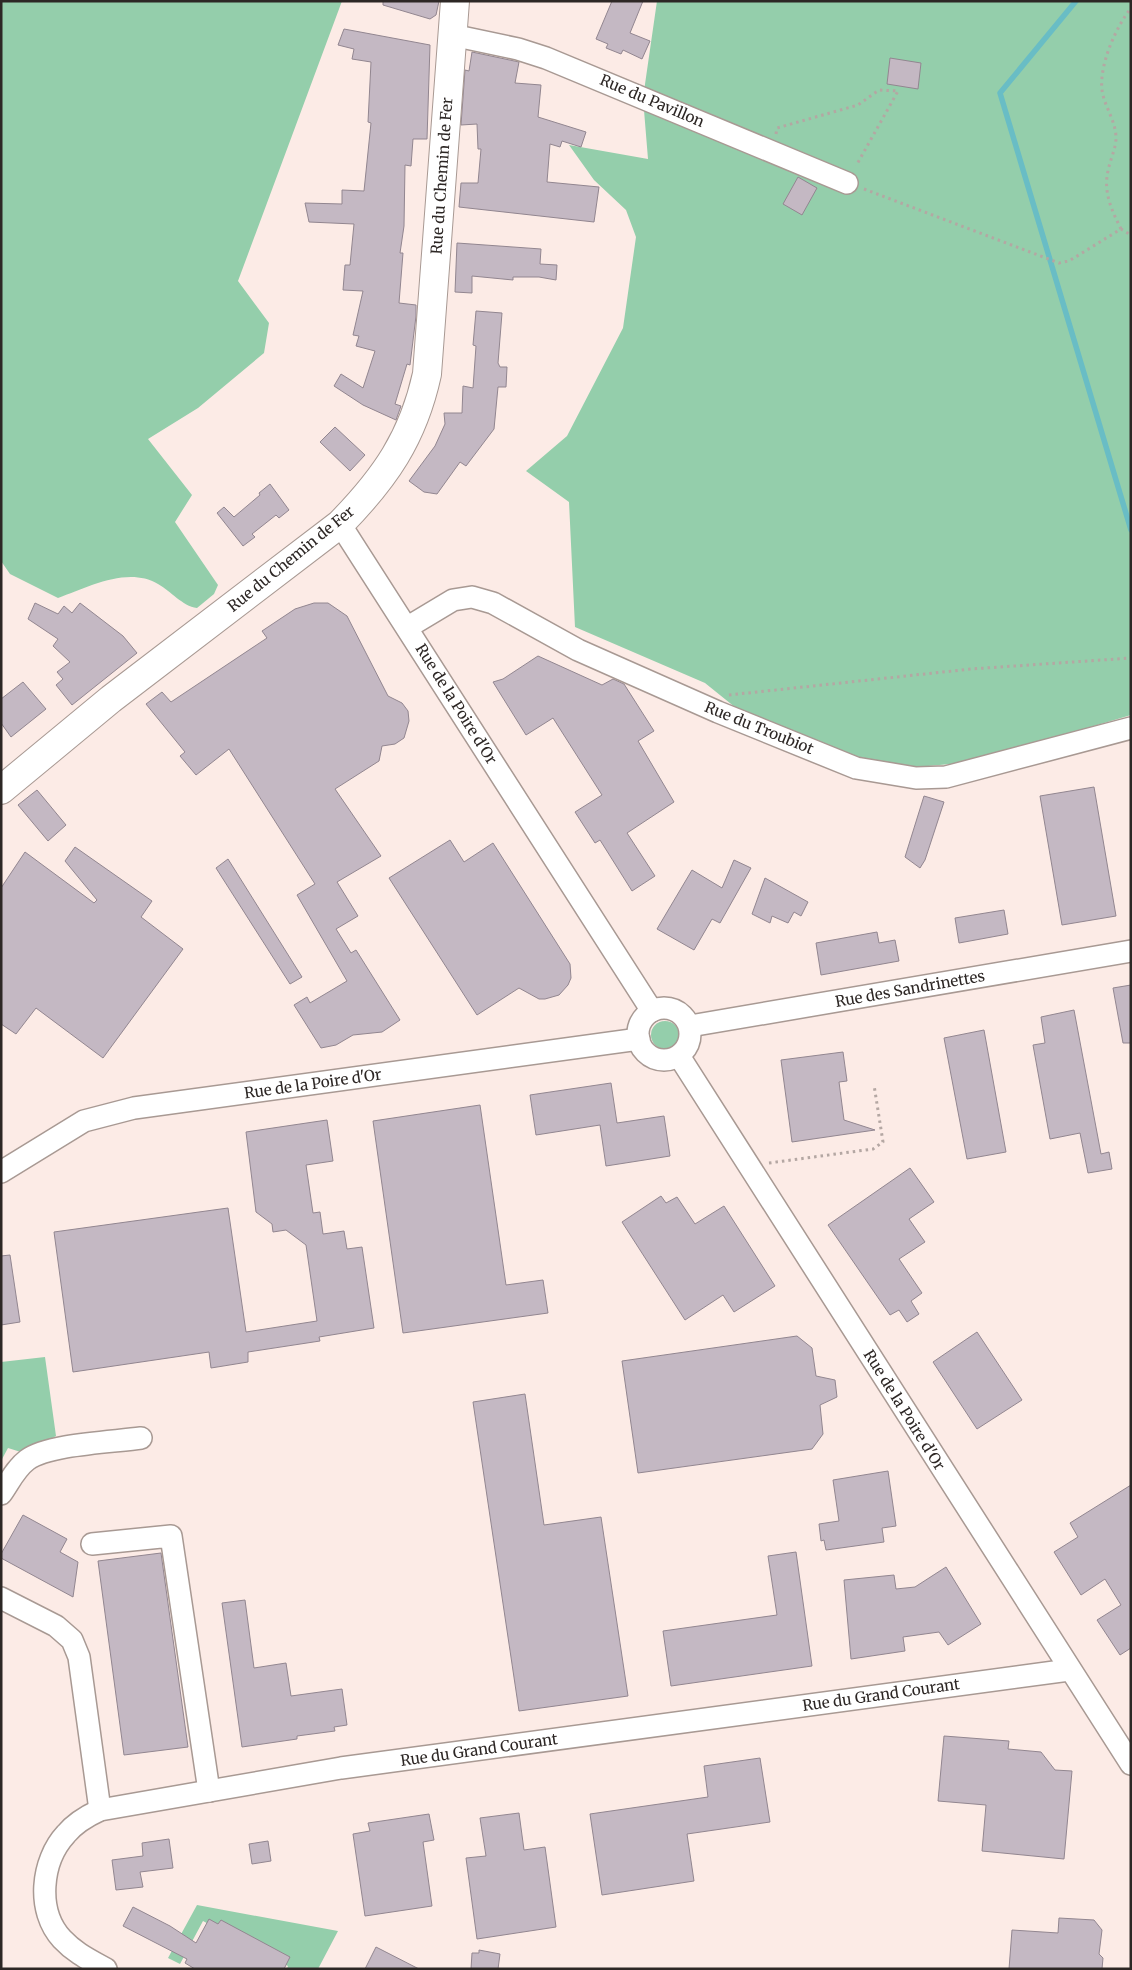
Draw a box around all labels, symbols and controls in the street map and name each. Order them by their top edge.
street label: Rue du Pavillon [597,70,707,131]
street label: Rue du Chemin de Fer [427,97,456,255]
street label: Rue du Chemin de Fer [224,502,358,616]
street label: Rue de la Poire d'Or [412,640,501,768]
street label: Rue du Troubiot [702,697,817,758]
street label: Rue des Sandrinettes [834,966,986,1011]
street label: Rue de la Poire d'Or [243,1064,383,1103]
street label: Rue de la Poire d'Or [860,1346,949,1474]
street label: Rue du Grand Courant [801,1674,961,1715]
street label: Rue du Grand Courant [399,1729,559,1770]

